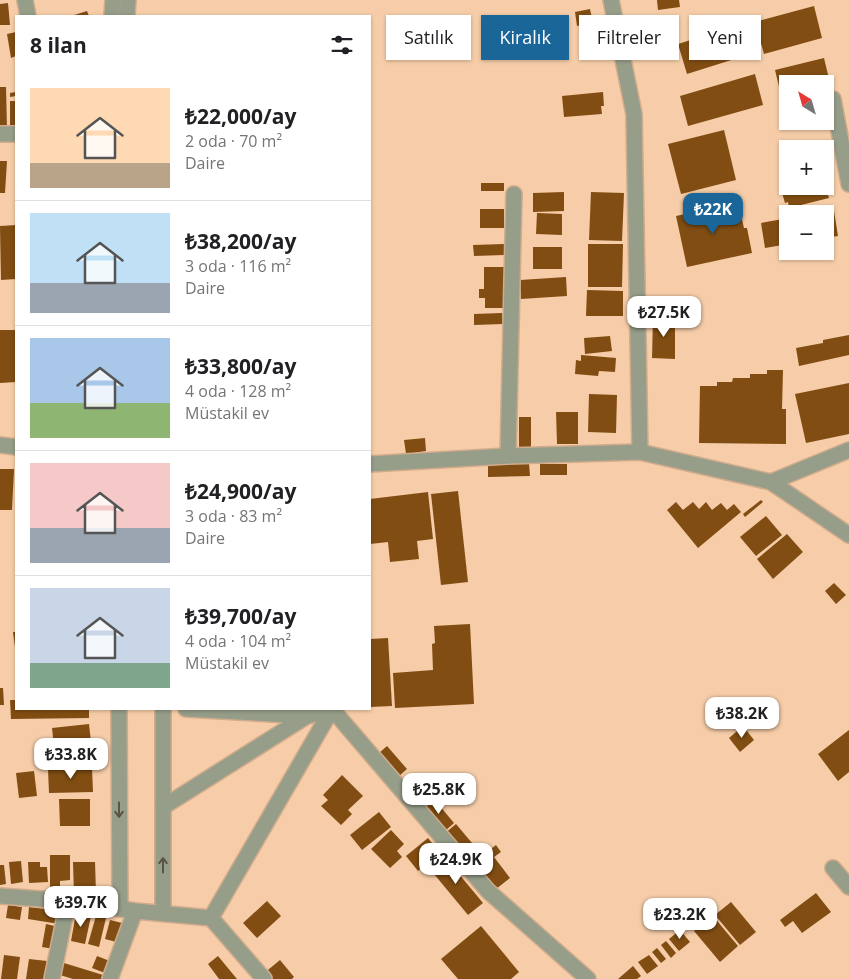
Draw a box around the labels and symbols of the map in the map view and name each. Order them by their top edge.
north arrow [779,75,834,130]
pin: ₺22K [683,192,743,235]
pin: ₺27.5K [623,296,705,338]
pin: ₺38.2K [701,696,783,739]
pin: ₺33.8K [30,738,112,780]
pin: ₺25.8K [398,772,480,815]
one-way arrow [114,802,124,818]
pin: ₺24.9K [415,842,497,885]
one-way arrow [158,857,168,873]
pin: ₺39.7K [40,886,122,928]
pin: ₺23.2K [639,898,721,940]

